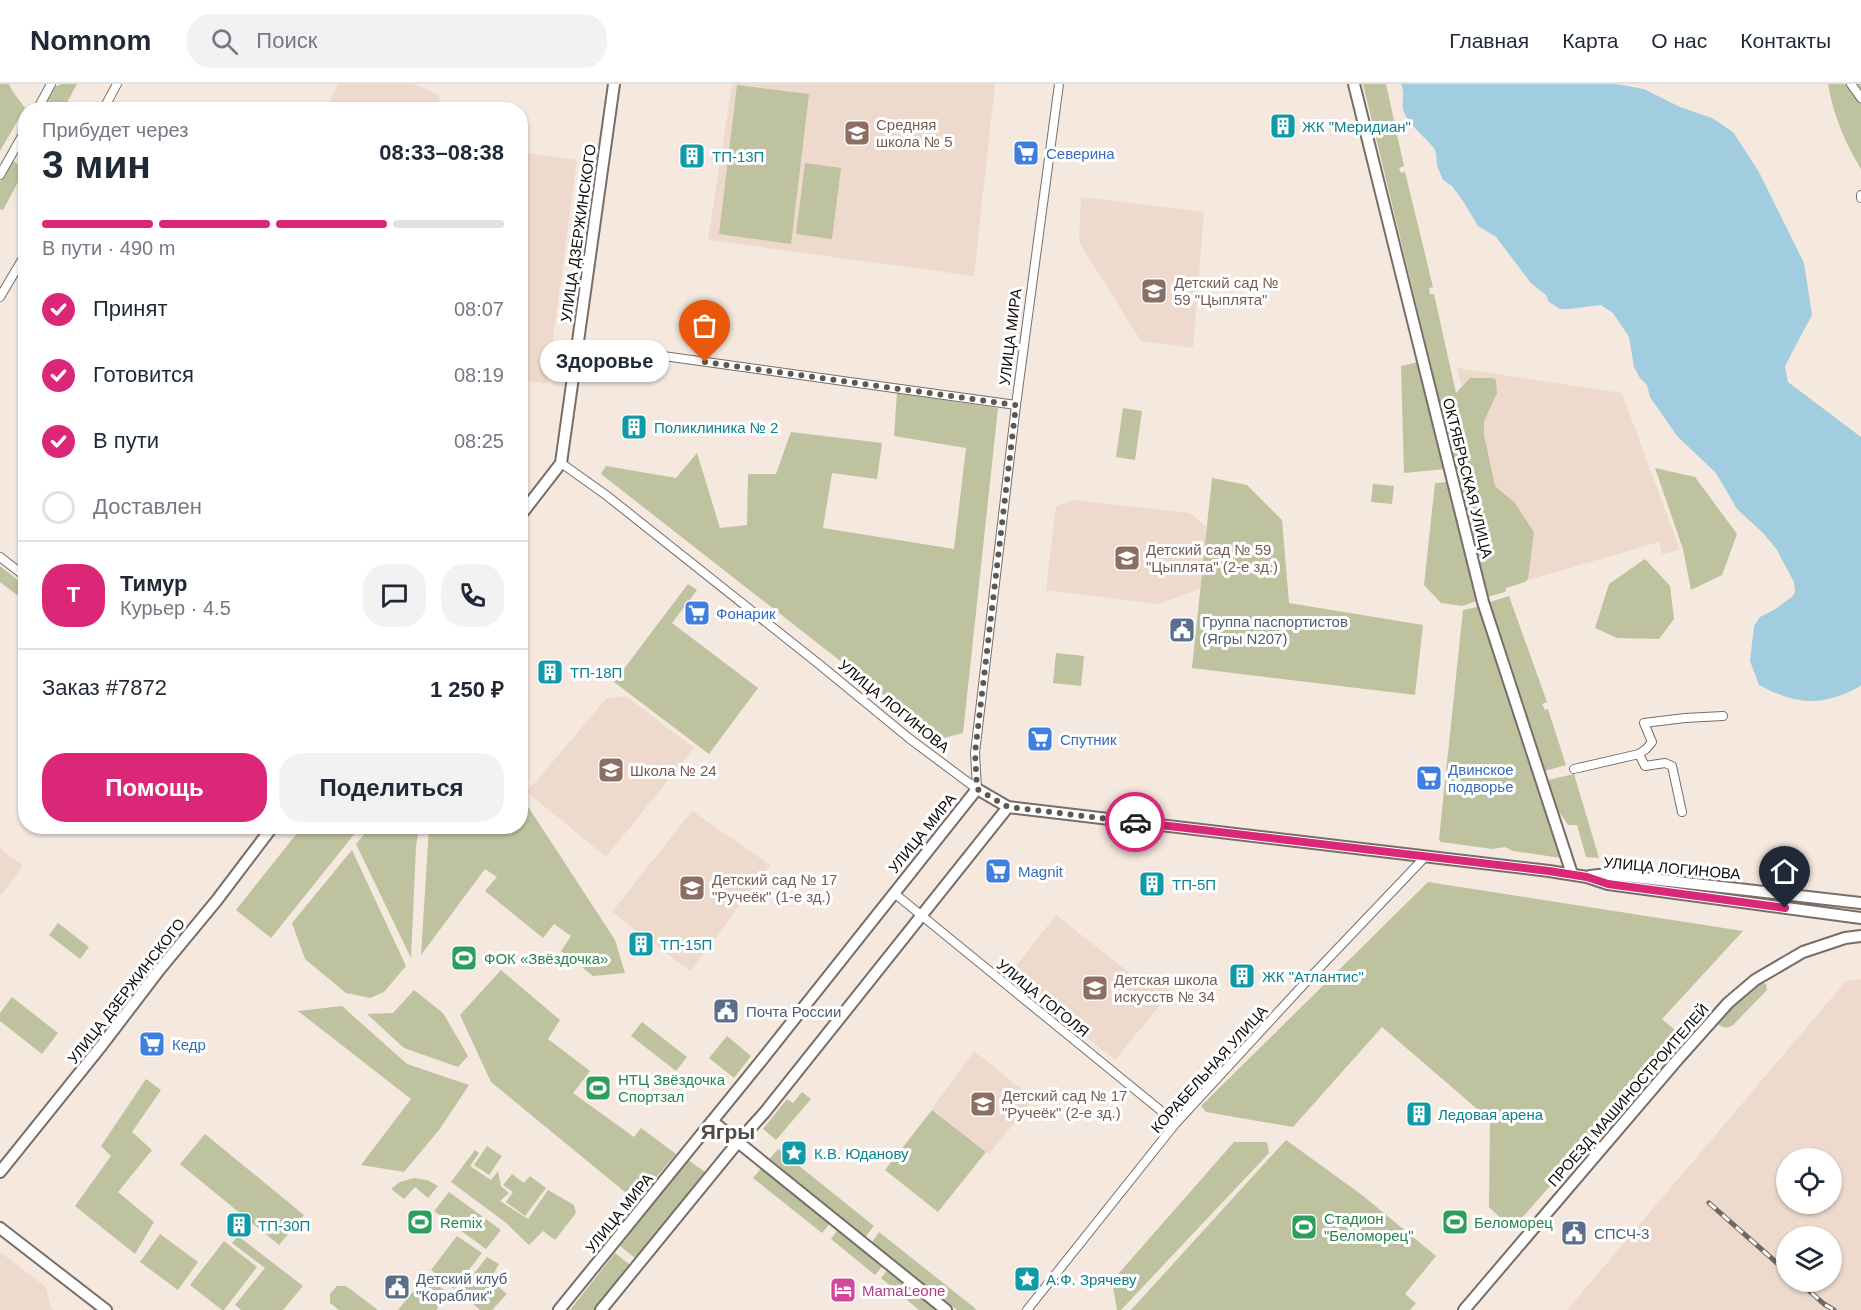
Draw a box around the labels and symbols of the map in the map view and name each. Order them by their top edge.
building icon: ЖК "Меридиан" [1268,111,1298,141]
place label: Средняя школа № 5 [876,116,953,150]
school or university icon: Средняя школа № 5 [842,118,872,148]
place label: ЖК "Меридиан" [1302,118,1411,135]
supermarket icon: Северина [1011,138,1041,168]
building icon: ТП-13П [677,141,707,171]
street label: УЛИЦА ДЗЕРЖИНСКОГО [557,143,599,323]
place label: Северина [1046,145,1115,162]
place label: ТП-13П [712,148,764,165]
place label: Детский сад № 59 "Цыплята" [1174,274,1279,308]
school or university icon: Детский сад № 59 "Цыплята" [1139,276,1169,306]
street label: УЛИЦА МИРА [996,288,1024,386]
pin [679,300,730,362]
callout: Здоровье [540,341,669,383]
street label: ОКТЯБРЬСКАЯ УЛИЦА [1440,396,1496,560]
building icon: Поликлиника № 2 [619,412,649,442]
place label: Поликлиника № 2 [654,419,778,436]
place label: Детский сад № 59 "Цыплята" (2-е зд.) [1146,541,1278,575]
school or university icon: Детский сад № 59 "Цыплята" (2-е зд.) [1112,543,1142,573]
supermarket icon: Фонарик [682,598,712,628]
place label: Фонарик [716,605,776,622]
place label: Группа паспортистов (Ягры N207) [1202,613,1348,647]
public building icon: Группа паспортистов (Ягры N207) [1167,615,1197,645]
street label: УЛИЦА ЛОГИНОВА [835,656,953,756]
building icon: ТП-18П [535,657,565,687]
place label: ТП-18П [570,664,622,681]
supermarket icon: Спутник [1025,724,1055,754]
place label: Спутник [1060,731,1117,748]
school or university icon: Школа № 24 [596,755,626,785]
place label: Двинское подворье [1448,761,1514,795]
place label: Школа № 24 [630,762,717,779]
supermarket icon: Двинское подворье [1414,763,1444,793]
street label: УЛИЦА МИРА [885,790,959,876]
courier [1105,792,1165,852]
pin [1759,846,1810,908]
street label: УЛИЦА ЛОГИНОВА [1603,854,1741,882]
supermarket icon: Magnit [983,856,1013,886]
place label: Magnit [1018,863,1064,880]
building icon: ТП-5П [1137,869,1167,899]
place label: Детский сад № 17 "Ручеёк" (1-е зд.) [712,871,837,905]
school or university icon: Детский сад № 17 "Ручеёк" (1-е зд.) [677,873,707,903]
place label: ТП-5П [1172,876,1216,893]
street label: УЛИЦА ДЗЕРЖИНСКОГО [64,915,188,1067]
building icon: ТП-15П [626,929,656,959]
place label: ТП-15П [660,936,712,953]
sports icon: ФОК «Звёздочка» [449,943,479,973]
place label: ФОК «Звёздочка» [484,950,608,967]
street label: УЛИЦА ГОГОЛЯ [994,956,1092,1040]
building icon: ЖК "Атлантис" [1227,961,1257,991]
place label: ЖК "Атлантис" [1262,968,1364,985]
place label: Детская школа искусств № 34 [1114,971,1218,1005]
school or university icon: Детская школа искусств № 34 [1080,973,1110,1003]
public building icon: Почта России [711,996,741,1026]
street label: ПРОЕЗД МАШИНОСТРОИТЕЛЕЙ [1544,1000,1712,1190]
street label: КОРАБЕЛЬНАЯ УЛИЦА [1147,1002,1271,1136]
place label: Почта России [746,1003,841,1020]
supermarket icon: Кедр [137,1029,167,1059]
place label: Кедр [172,1036,206,1053]
place label: НТЦ Звёздочка Спортзал [618,1071,726,1105]
sports icon: НТЦ Звёздочка Спортзал [583,1073,613,1103]
place label: Детский сад № 17 "Ручеёк" (2-е зд.) [1002,1087,1127,1121]
school or university icon: Детский сад № 17 "Ручеёк" (2-е зд.) [968,1089,998,1119]
building icon: Ледовая арена [1404,1099,1434,1129]
place label: Ледовая арена [1438,1106,1544,1123]
district label: Ягры [701,1120,755,1143]
place icon: К.В. Юданову [779,1138,809,1168]
place label: К.В. Юданову [814,1145,909,1162]
street label: УЛИЦА МИРА [582,1170,656,1256]
sports icon: Remix [405,1207,435,1237]
sports icon: Беломорец [1440,1207,1470,1237]
building icon: ТП-30П [224,1210,254,1240]
place label: Стадион "Беломорец" [1324,1210,1414,1244]
sports icon: Стадион "Беломорец" [1289,1212,1319,1242]
place label: Remix [440,1214,483,1231]
place label: Беломорец [1474,1214,1553,1231]
place label: ТП-30П [258,1217,310,1234]
public building icon: СПСЧ-3 [1559,1218,1589,1248]
place label: СПСЧ-3 [1594,1225,1649,1242]
place icon: А.Ф. Зрячеву [1012,1264,1042,1294]
place label: Детский клуб "Кораблик" [416,1270,507,1304]
place label: А.Ф. Зрячеву [1046,1271,1137,1288]
public building icon: Детский клуб "Кораблик" [382,1272,412,1302]
hotel icon: MamaLeone [828,1275,858,1305]
place label: MamaLeone [862,1282,945,1299]

